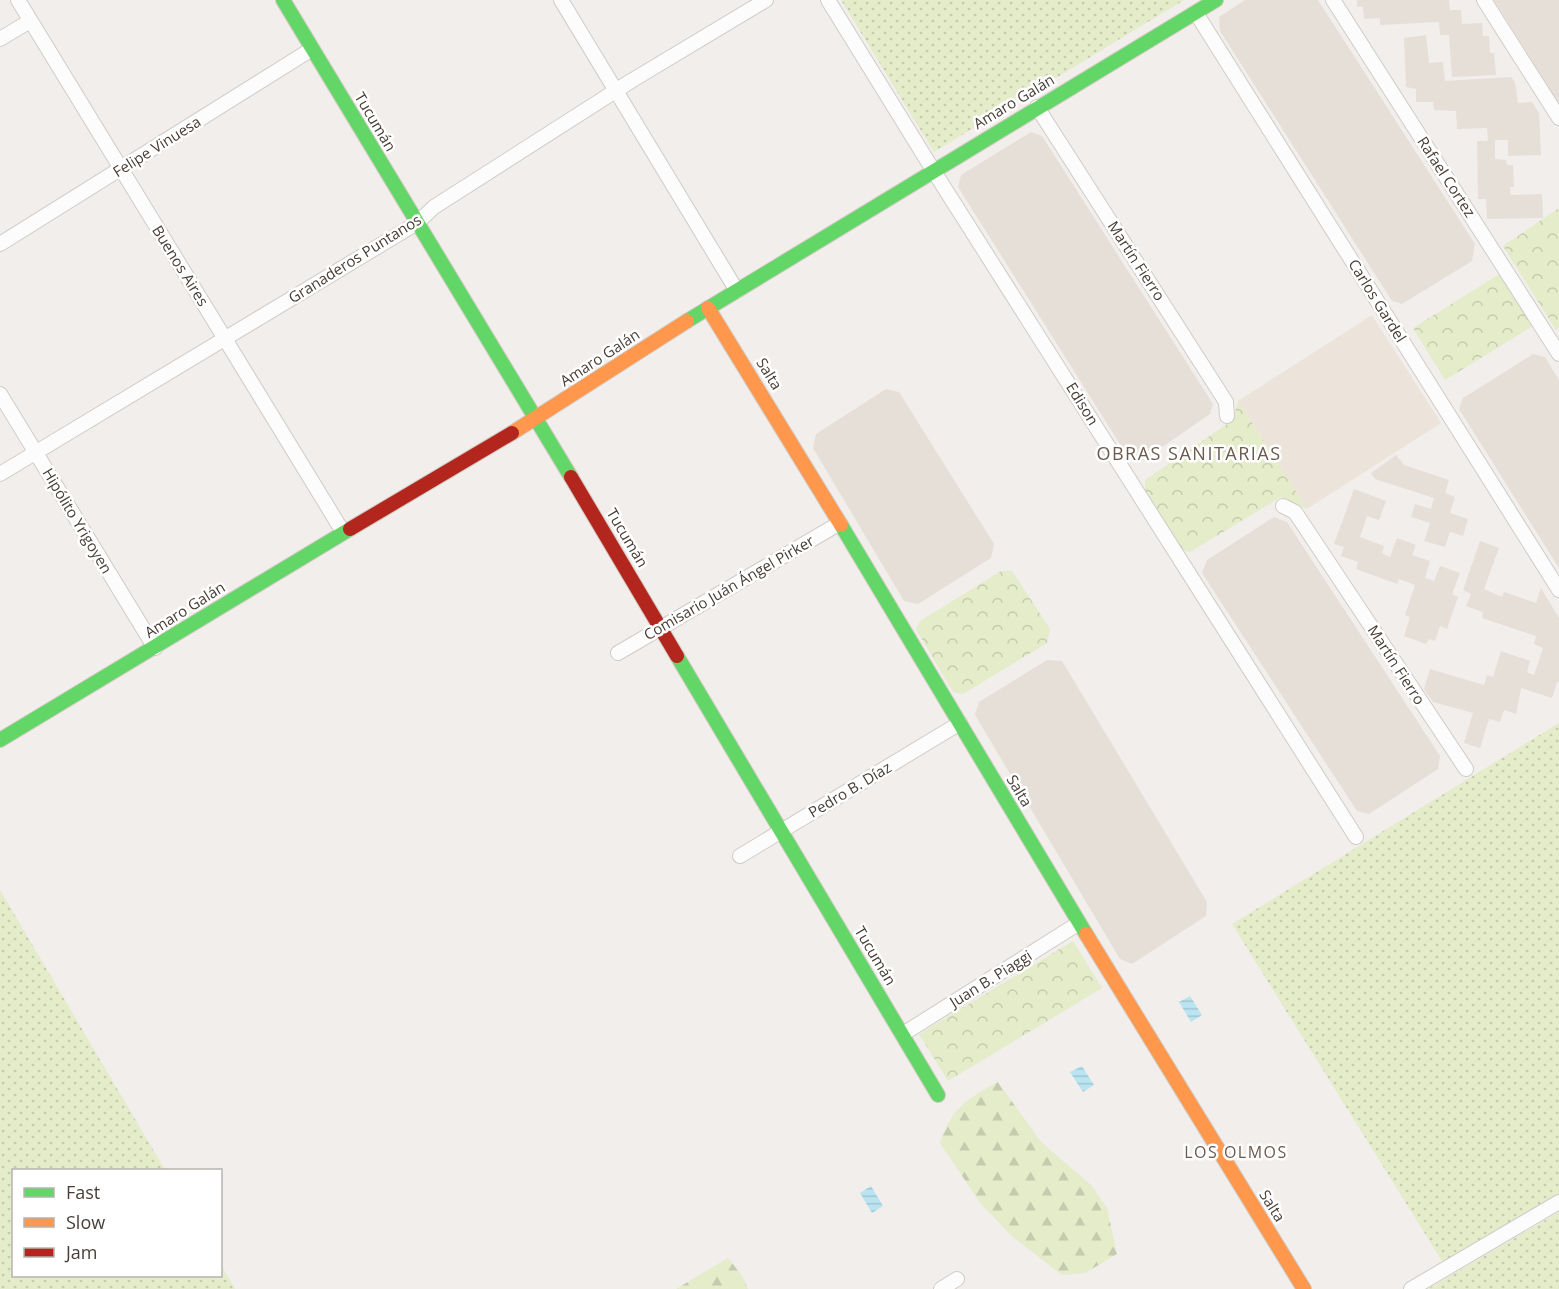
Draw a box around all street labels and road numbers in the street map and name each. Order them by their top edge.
street label: Amaro Galán [969,69,1058,133]
street label: Tucumán [350,88,401,155]
street label: Felipe Vinuesa [109,111,204,181]
street label: Rafael Cortez [1413,132,1480,221]
street label: Granaderos Puntanos [284,209,425,307]
street label: Martín Fierro [1104,217,1170,304]
street label: Buenos Aires [148,221,214,310]
street label: Carlos Gardel [1344,255,1411,346]
street label: Amaro Galán [556,324,643,390]
street label: Salta [752,354,787,393]
street label: Edison [1062,378,1104,429]
street label: Hipólito Yrigoyen [39,464,117,577]
street label: Tucumán [602,504,653,571]
street label: Comisario Juán Ángel Pirker [640,530,817,644]
street label: Amaro Galán [140,576,228,642]
street label: Martín Fierro [1364,621,1430,708]
street label: Pedro B. Díaz [804,757,895,822]
street label: Salta [1003,771,1037,810]
street label: Tucumán [850,922,901,989]
street label: Juan B. Piaggi [944,945,1035,1012]
street label: Salta [1255,1186,1290,1225]

